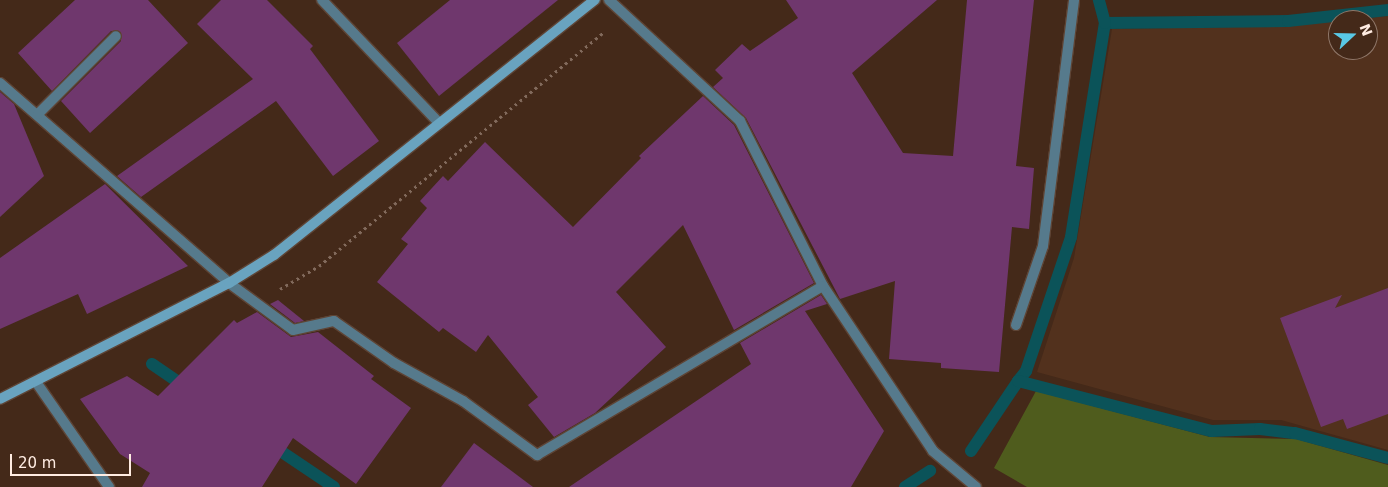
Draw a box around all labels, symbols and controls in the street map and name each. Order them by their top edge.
north arrow [1328,10,1378,60]
text: N [1357,22,1376,38]
scale bar [12,444,134,476]
text: 20 m [18,454,56,472]

